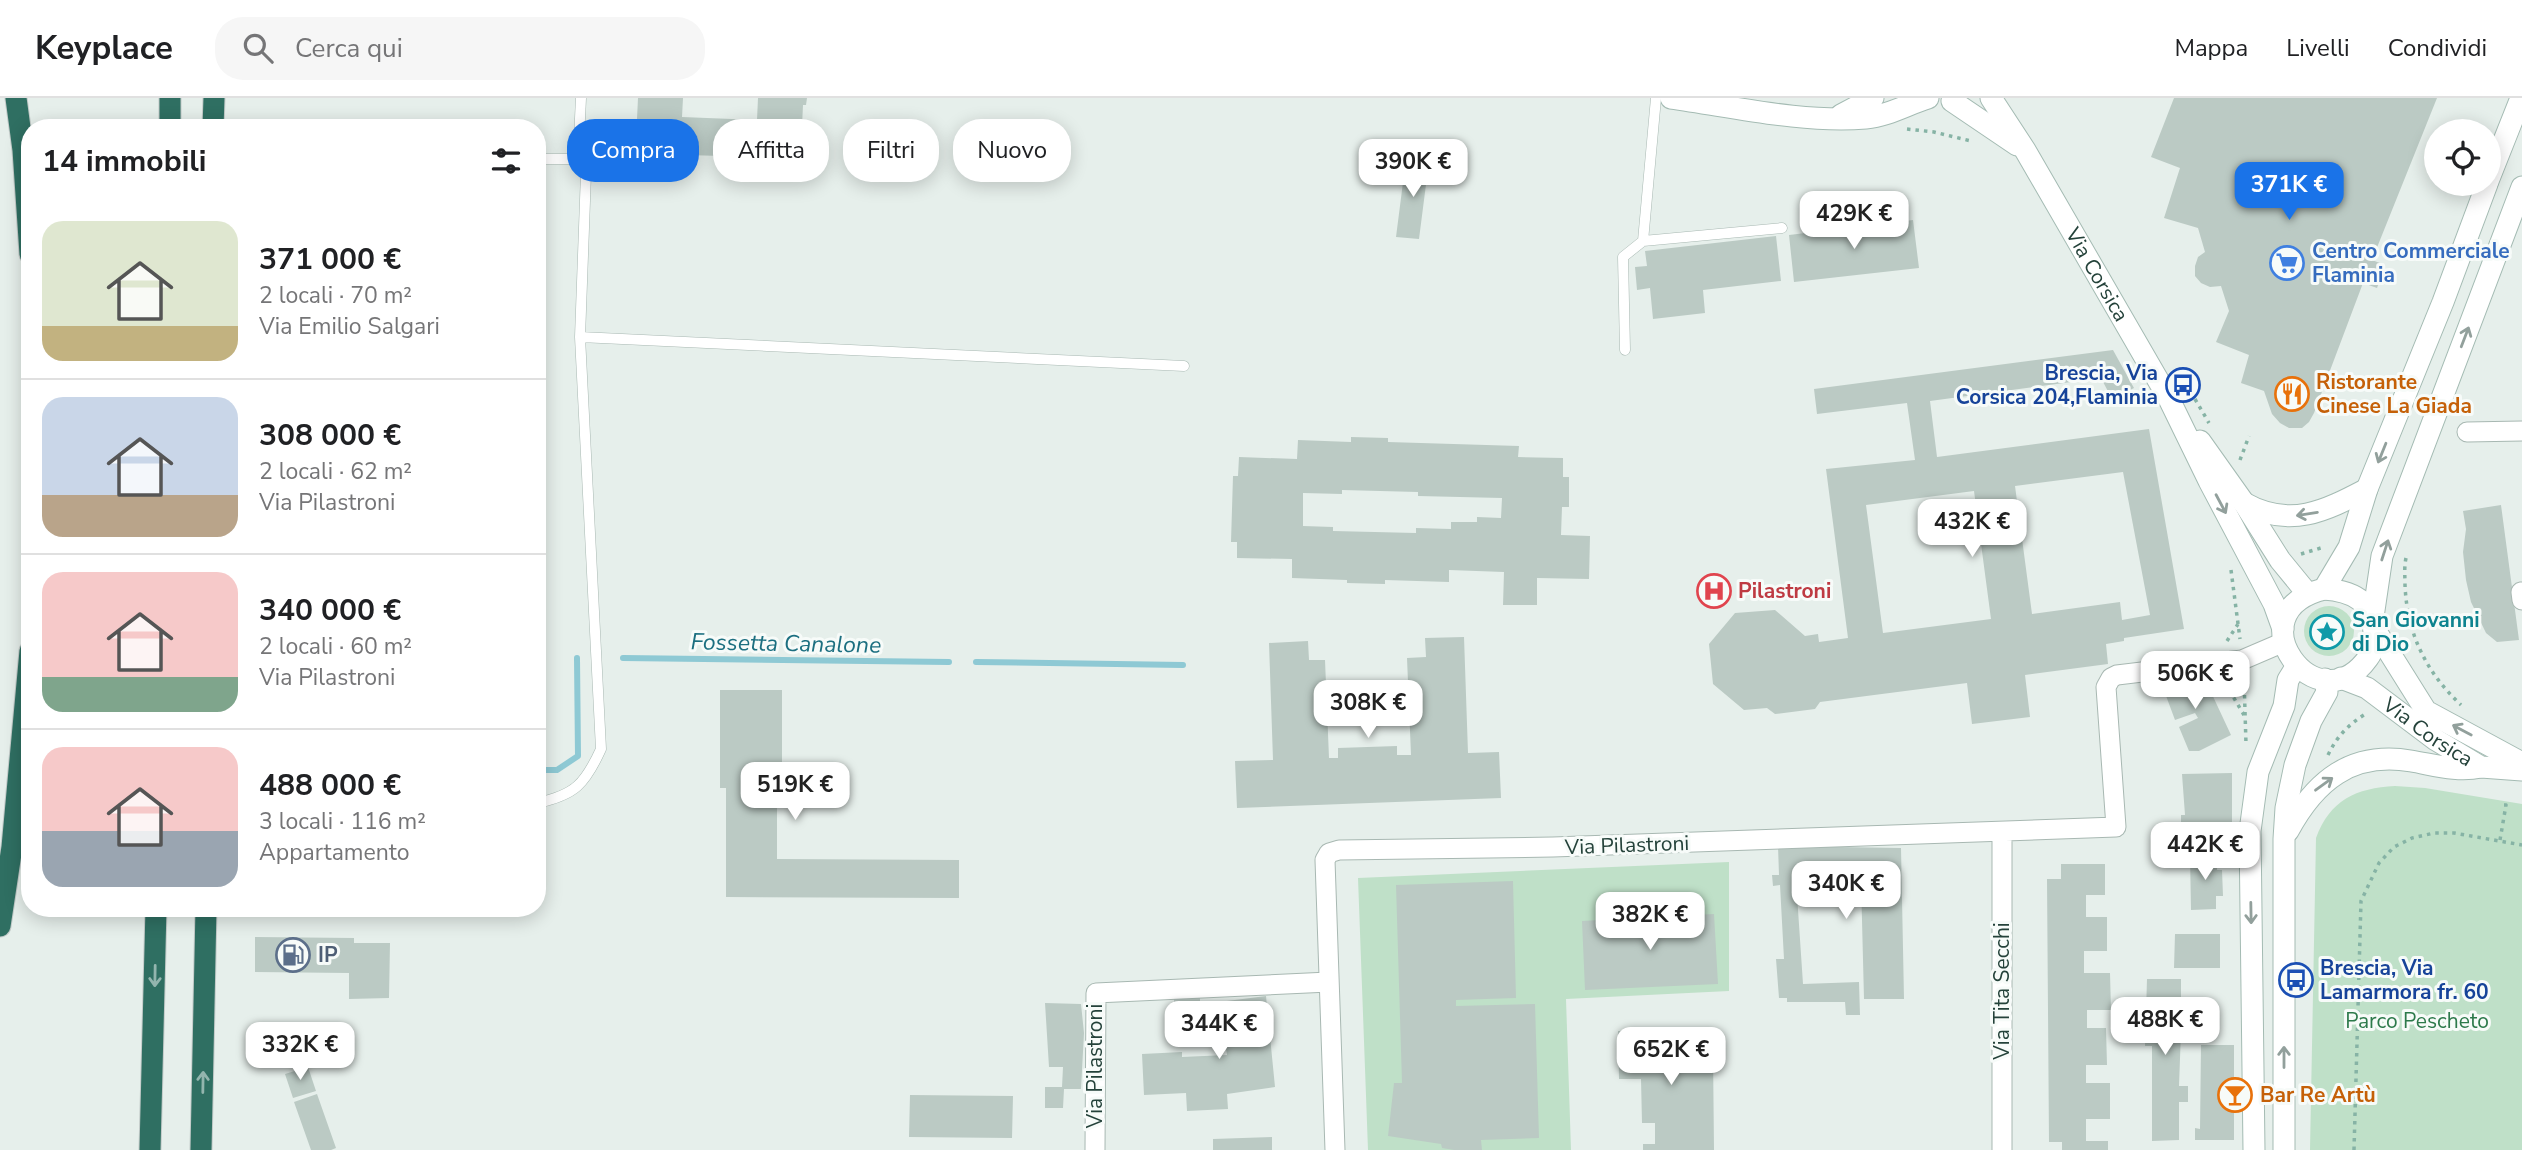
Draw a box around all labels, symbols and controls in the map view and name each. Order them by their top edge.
search box [215,17,705,80]
text: Keyplace [35,26,173,71]
icon: search [239,29,277,67]
text: Cerca qui [295,31,403,66]
text: Mappa [2174,32,2248,64]
text: Livelli [2286,32,2350,64]
text: Condividi [2388,32,2487,64]
chip: Compra [567,119,699,182]
chip: Affitta [713,119,829,182]
chip: Filtri [843,119,939,182]
chip: Nuovo [953,119,1071,182]
map controls [2424,119,2501,196]
button: locate [2424,119,2501,196]
pin: 390K € [1356,140,1470,199]
text: 14 immobili [42,141,207,182]
icon: filters [487,142,525,180]
text: 390K € [1375,146,1451,177]
pin: 371K € [2232,162,2346,222]
text: 371K € [2251,169,2327,200]
pin: 429K € [1797,192,1911,251]
text: 429K € [1816,198,1892,229]
street label: Via Corsica [2058,222,2135,327]
place label: Centro Commerciale Flaminia [2312,237,2510,289]
text: 371 000 € [259,239,401,280]
supermarket icon: Centro Commerciale Flaminia [2268,244,2306,282]
icon: home [98,249,182,333]
text: 2 locali · 70 m² [259,280,412,311]
text: Via Emilio Salgari [259,311,440,342]
one-way arrow [2460,326,2473,348]
place label: Brescia, Via Corsica 204,Flaminia [1956,359,2158,411]
bus stop icon: Brescia, Via Corsica 204,Flaminia [2164,366,2202,404]
place label: Ristorante Cinese La Giada [2316,368,2472,420]
restaurant icon: Ristorante Cinese La Giada [2273,375,2311,413]
text: 308 000 € [259,415,401,456]
icon: home [98,425,182,509]
one-way arrow [2375,441,2388,463]
text: 2 locali · 62 m² [259,456,412,487]
text: Via Pilastroni [259,487,395,518]
one-way arrow [2215,494,2229,514]
pin: 432K € [1915,500,2029,559]
text: 432K € [1934,506,2010,537]
one-way arrow [2296,508,2319,521]
one-way arrow [2380,539,2392,561]
hospital icon: Pilastroni [1695,572,1733,610]
place label: Pilastroni [1738,577,1831,605]
text: 340 000 € [259,590,401,631]
icon: home [98,600,182,684]
place label: San Giovanni di Dio [2352,606,2480,658]
place icon: San Giovanni di Dio [2308,613,2346,651]
water label: Fossetta Canalone [690,626,882,661]
text: 2 locali · 60 m² [259,631,412,662]
pin: 506K € [2138,652,2252,711]
text: 506K € [2157,658,2233,689]
text: Via Pilastroni [259,662,395,693]
pin: 308K € [1311,680,1425,740]
text: 308K € [1330,687,1406,718]
street label: Via Corsica [2376,690,2478,773]
one-way arrow [2452,723,2473,736]
pin: 519K € [738,762,852,822]
text: 488 000 € [259,765,401,806]
text: 519K € [757,769,833,800]
icon: home [98,775,182,859]
one-way arrow [2314,777,2333,792]
text: 3 locali · 116 m² [259,806,426,837]
pin: 442K € [2148,822,2262,882]
street label: Via Pilastroni [1563,829,1690,861]
text: 442K € [2167,829,2243,860]
text: Appartamento [259,837,410,868]
pin: 340K € [1789,862,1903,921]
text: 340K € [1808,868,1884,899]
pin: 382K € [1593,892,1707,952]
text: 382K € [1612,899,1688,930]
one-way arrow [2244,901,2258,924]
street label: Via Tita Secchi [1988,922,2016,1061]
fuel station icon: IP [274,936,312,974]
place label: IP [318,941,338,969]
place label: Brescia, Via Lamarmora fr. 60 [2320,954,2489,1006]
bus stop icon: Brescia, Via Lamarmora fr. 60 [2277,961,2315,999]
one-way arrow [148,965,161,988]
pin: 488K € [2108,998,2222,1057]
pin: 344K € [1162,1002,1276,1061]
street label: Via Pilastroni [1081,1004,1109,1129]
text: 488K € [2127,1004,2203,1035]
park label: Parco Pescheto [2345,1007,2489,1035]
text: 344K € [1181,1008,1257,1039]
pin: 332K € [243,1023,357,1082]
pin: 652K € [1614,1028,1728,1087]
text: 332K € [262,1029,338,1060]
text: 652K € [1633,1034,1709,1065]
one-way arrow [2277,1046,2291,1069]
one-way arrow [196,1071,210,1094]
bar icon: Bar Re Artù [2216,1076,2254,1114]
place label: Bar Re Artù [2260,1081,2376,1109]

